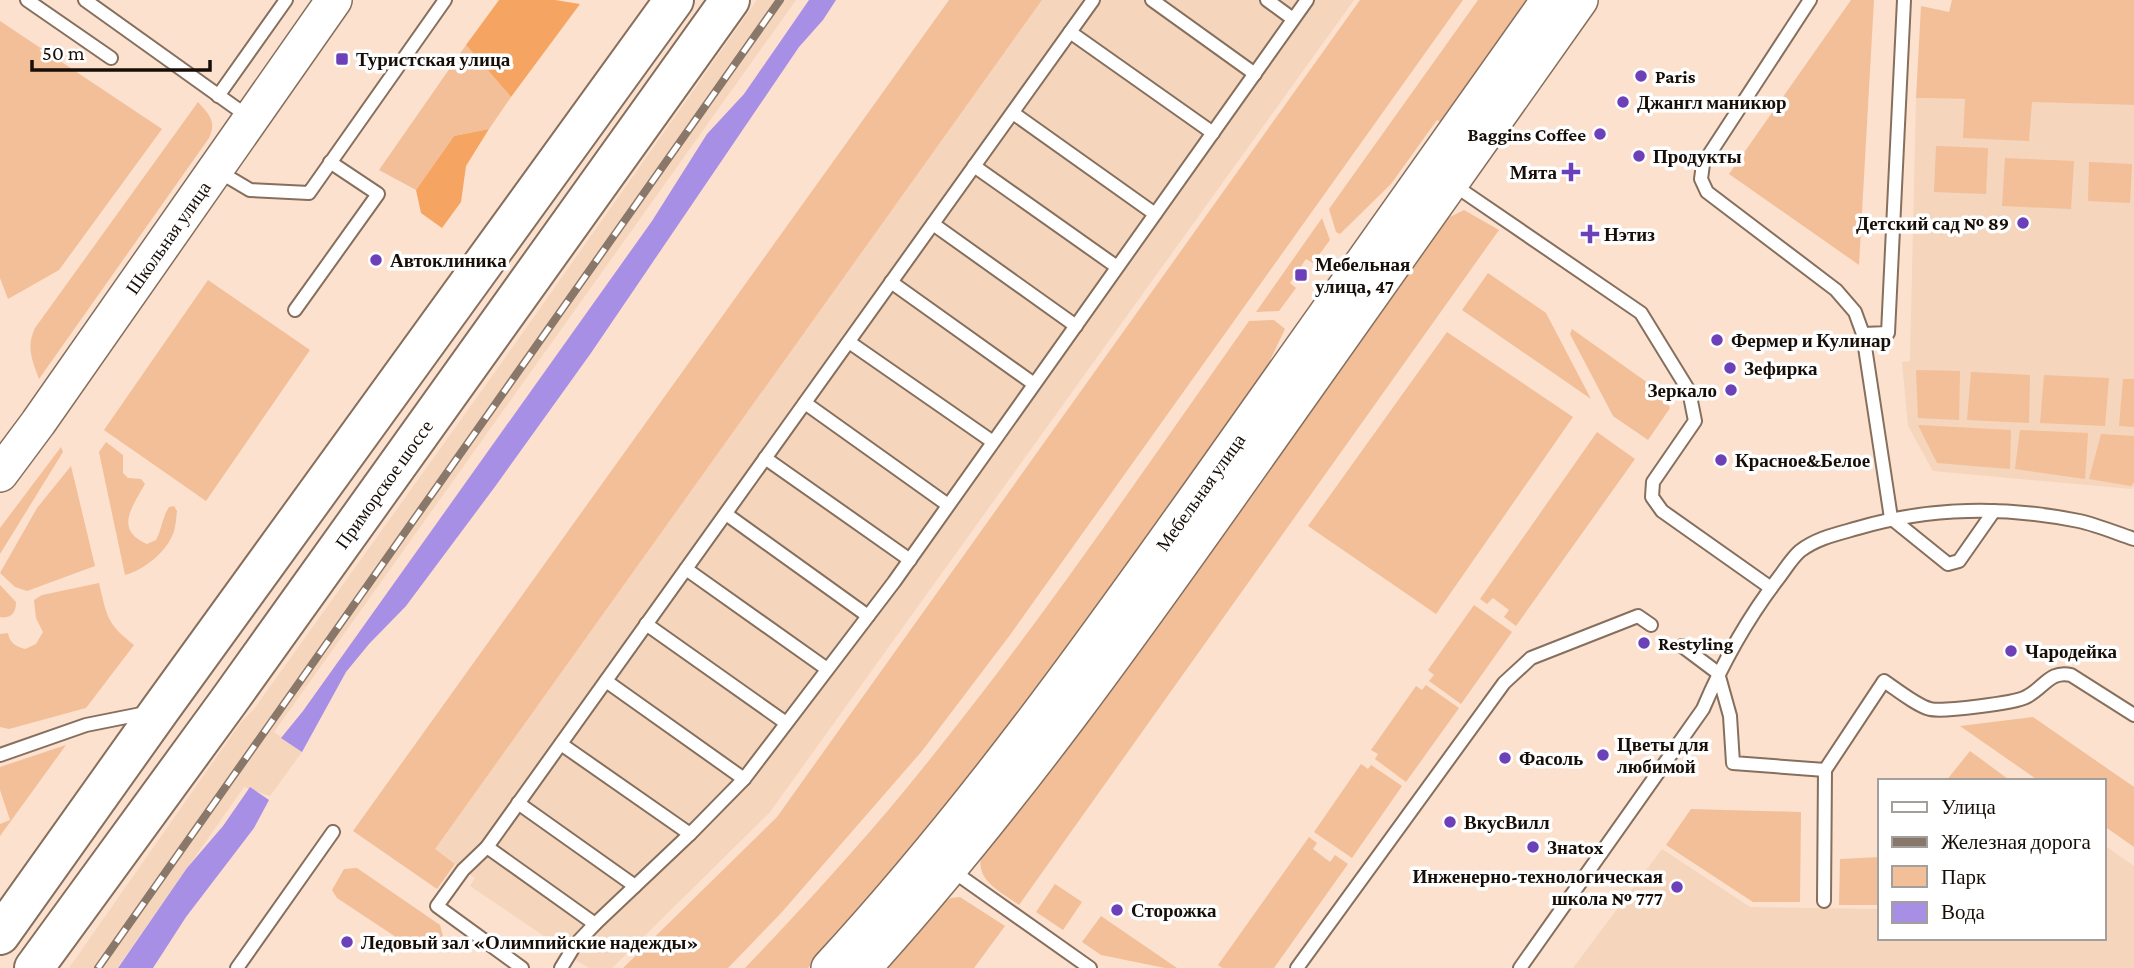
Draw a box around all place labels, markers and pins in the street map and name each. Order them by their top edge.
place label: Туристская улица [356,49,511,70]
marker: Туристская улица [334,51,350,67]
place label: Paris [1655,66,1696,87]
marker: Paris [1633,68,1649,84]
place label: Джангл маникюр [1637,92,1787,113]
marker: Джангл маникюр [1615,94,1631,110]
place label: Baggins Coffee [1467,124,1586,145]
marker: Baggins Coffee [1592,126,1608,142]
place label: Продукты [1653,146,1742,167]
marker: Продукты [1631,148,1647,164]
place label: Мята [1510,162,1557,183]
marker: Мята [1563,164,1579,180]
place label: Детский сад № 89 [1856,213,2009,234]
marker: Детский сад № 89 [2015,215,2031,231]
place label: Нэтиз [1604,224,1655,245]
marker: Нэтиз [1582,226,1598,242]
place label: Автоклиника [390,250,507,271]
marker: Автоклиника [368,252,384,268]
place label: Мебельная улица, 47 [1315,254,1410,297]
marker: Мебельная улица, 47 [1293,267,1309,283]
place label: Фермер и Кулинар [1731,330,1891,351]
marker: Фермер и Кулинар [1709,332,1725,348]
place label: Зефирка [1744,358,1818,379]
marker: Зефирка [1722,360,1738,376]
place label: Зеркало [1647,380,1717,401]
marker: Зеркало [1723,382,1739,398]
place label: Красное&Белое [1735,450,1870,471]
marker: Красное&Белое [1713,452,1729,468]
place label: Restyling [1658,633,1734,654]
marker: Restyling [1636,635,1652,651]
place label: Чародейка [2025,641,2118,662]
marker: Чародейка [2003,643,2019,659]
place label: Цветы для любимой [1617,734,1709,777]
marker: Цветы для любимой [1595,747,1611,763]
place label: Фасоль [1519,748,1583,769]
marker: Фасоль [1497,750,1513,766]
place label: ВкусВилл [1464,812,1550,833]
marker: ВкусВилл [1442,814,1458,830]
place label: Знаtox [1547,837,1604,858]
marker: Знаtox [1525,839,1541,855]
place label: Инженерно-технологическая школа № 777 [1413,866,1663,909]
marker: Инженерно-технологическая школа № 777 [1669,879,1685,895]
place label: Сторожка [1131,900,1217,921]
marker: Сторожка [1109,902,1125,918]
place label: Ледовый зал «Олимпийские надежды» [361,932,698,953]
marker: Ледовый зал «Олимпийские надежды» [339,934,355,950]

